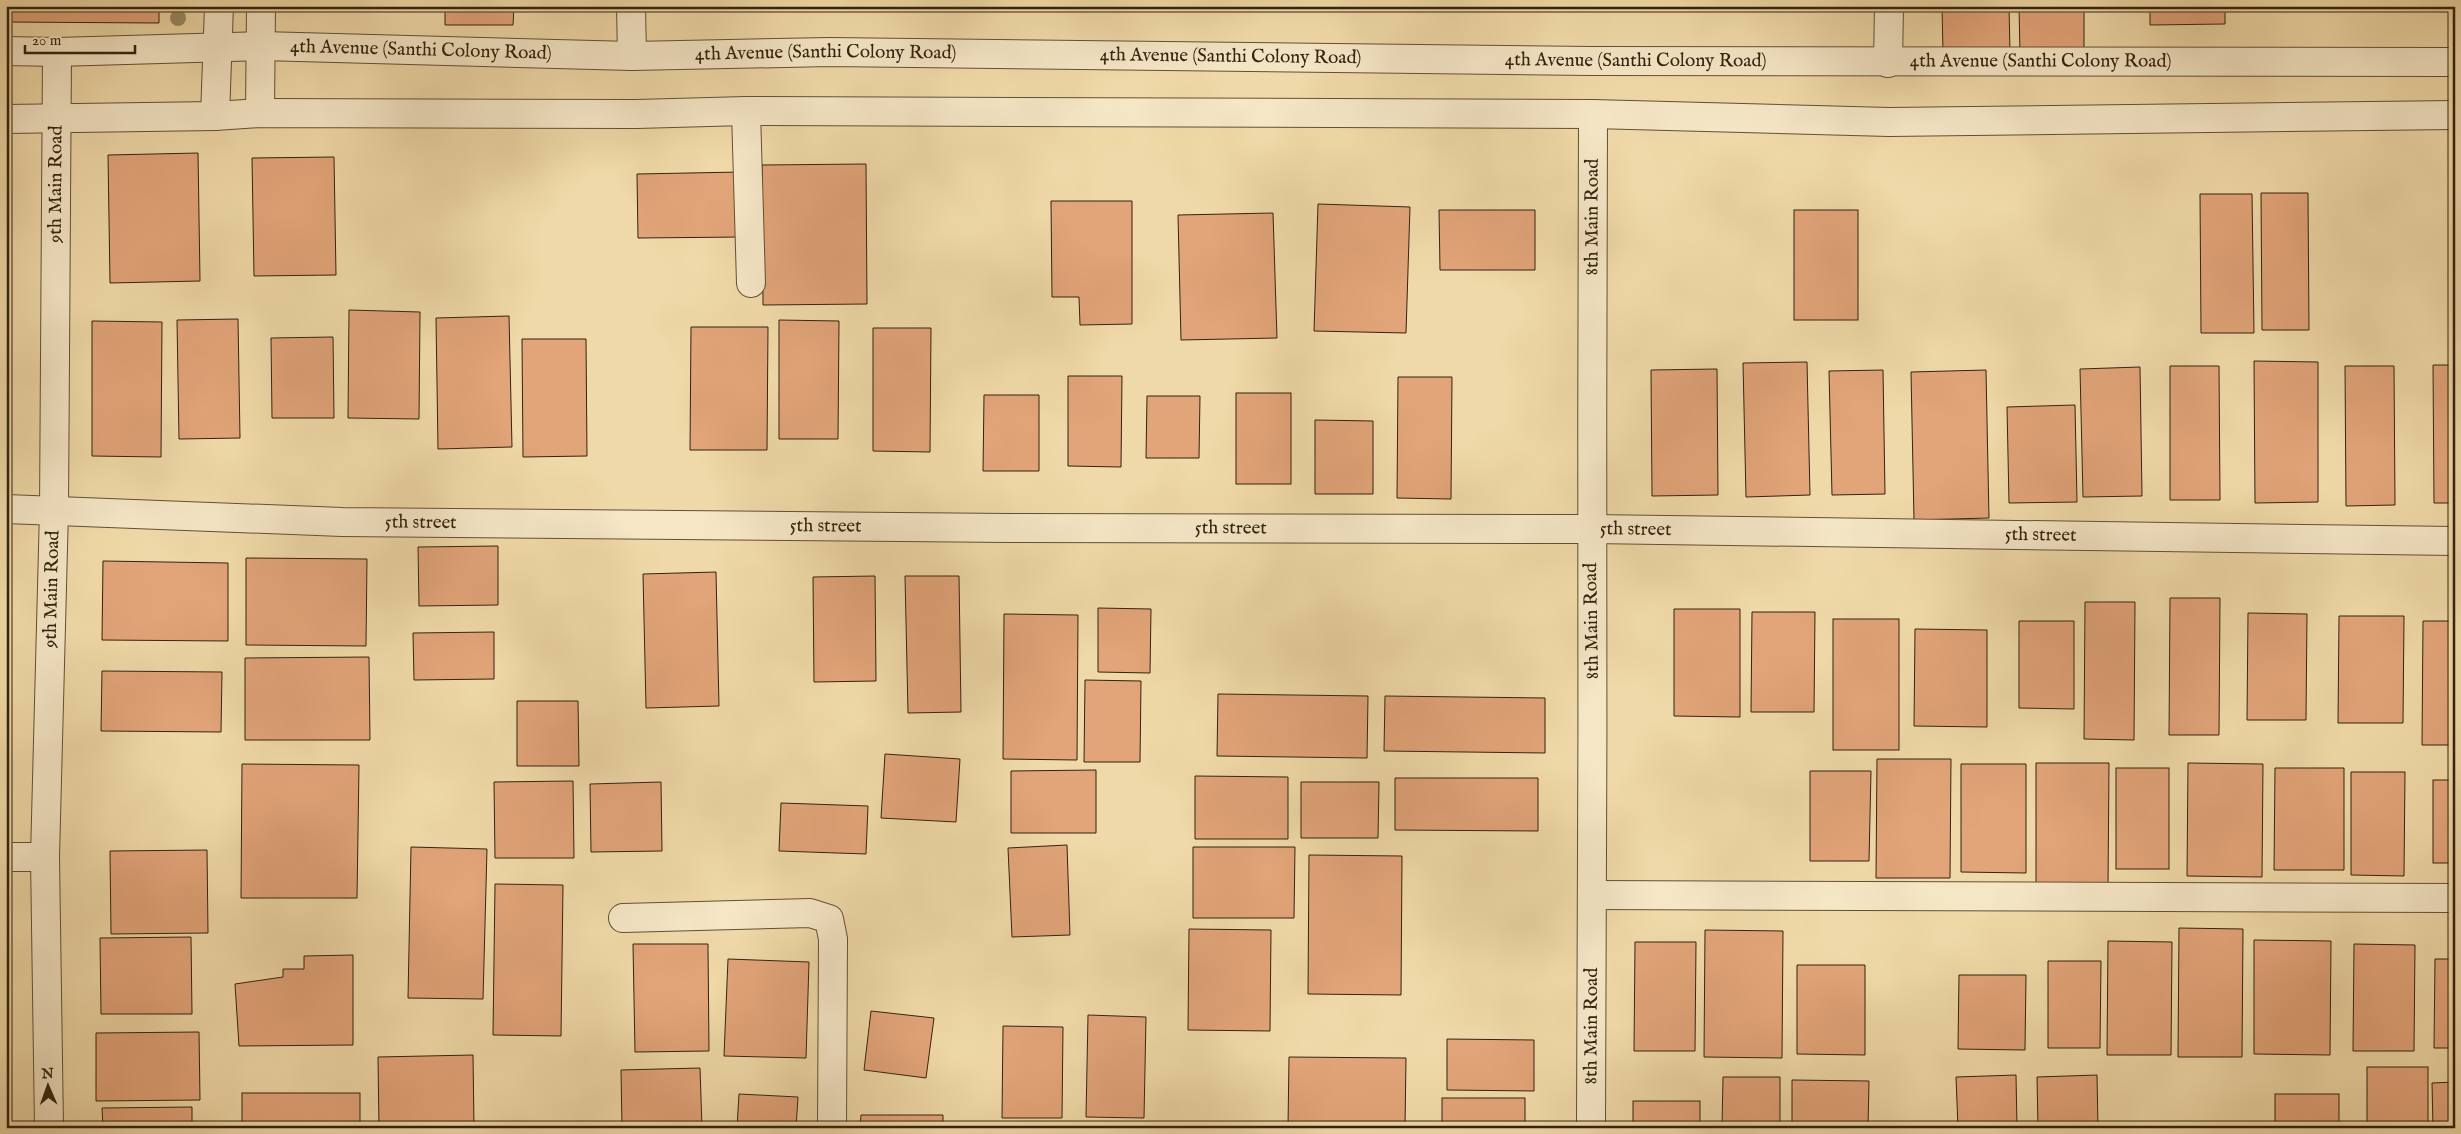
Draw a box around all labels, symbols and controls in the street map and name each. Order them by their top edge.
scale bar [25,22,135,54]
text: 20 m [32,31,62,50]
street label: 4th Avenue (Santhi Colony Road) [290,35,552,66]
street label: 4th Avenue (Santhi Colony Road) [695,40,957,67]
street label: 4th Avenue (Santhi Colony Road) [1100,43,1362,70]
street label: 4th Avenue (Santhi Colony Road) [1505,48,1767,73]
street label: 4th Avenue (Santhi Colony Road) [1910,49,2171,74]
street label: 9th Main Road [44,124,69,244]
street label: 8th Main Road [1580,158,1605,275]
street label: 5th street [385,510,457,535]
street label: 5th street [790,514,862,539]
street label: 5th street [1195,516,1267,540]
street label: 5th street [1600,517,1672,542]
street label: 5th street [2005,523,2077,548]
street label: 9th Main Road [38,529,65,649]
street label: 8th Main Road [1579,562,1605,680]
street label: 8th Main Road [1579,967,1604,1084]
north arrow [22,1062,72,1112]
text: N [40,1065,54,1083]

